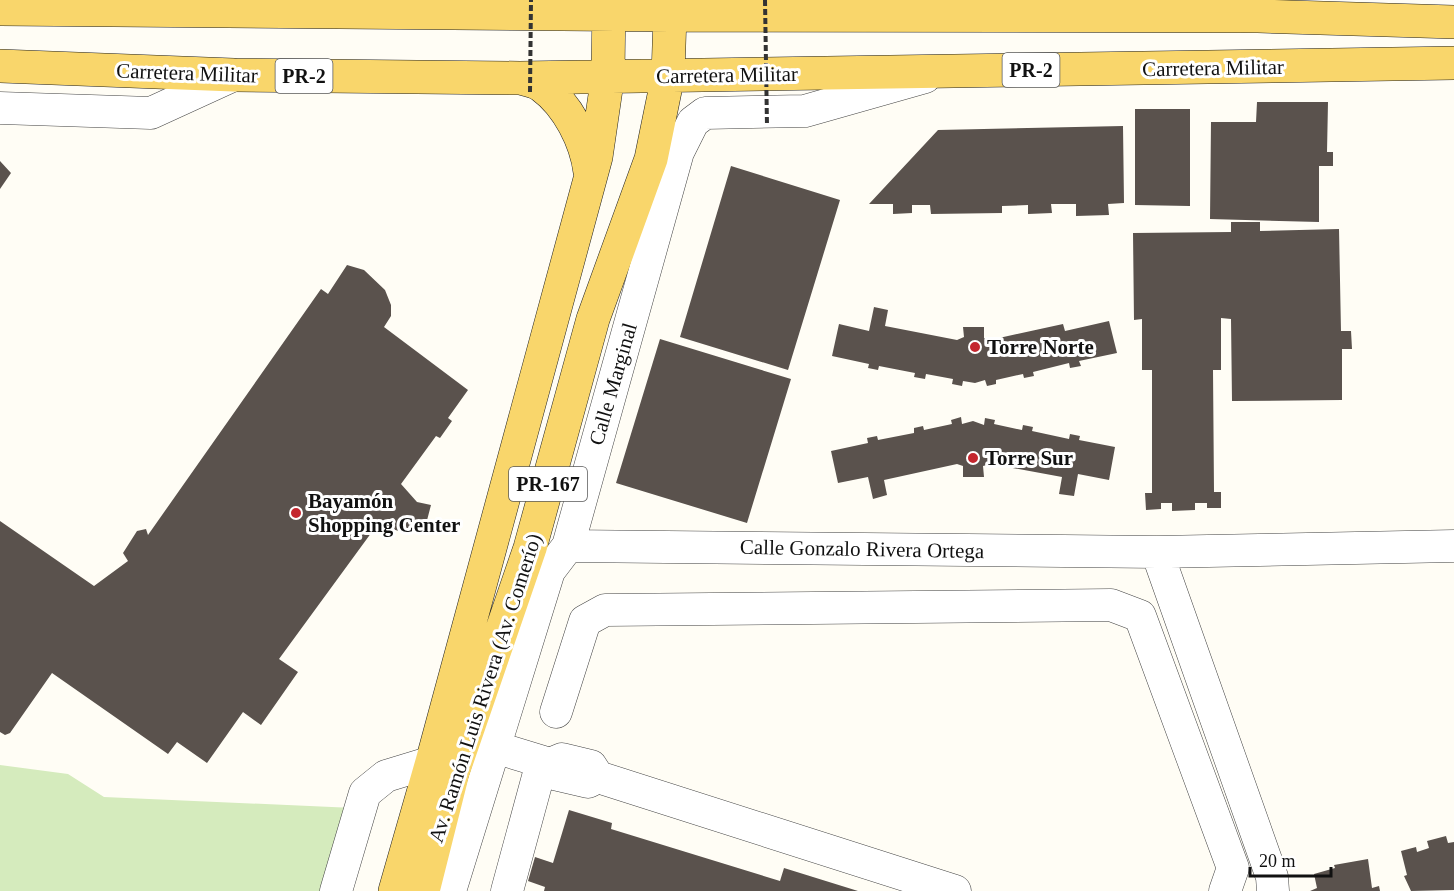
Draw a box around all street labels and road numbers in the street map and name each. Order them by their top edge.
road number: PR-2 [1002,53,1060,87]
street label: Carretera Militar [1142,55,1284,81]
street label: Carretera Militar [116,59,258,87]
road number: PR-2 [276,59,332,93]
street label: Carretera Militar [656,62,798,88]
street label: Calle Marginal [584,320,642,448]
road number: PR-167 [509,467,587,501]
street label: Av. Ramón Luis Rivera (Av. Comerío) [424,530,546,846]
street label: Calle Gonzalo Rivera Ortega [740,535,985,563]

